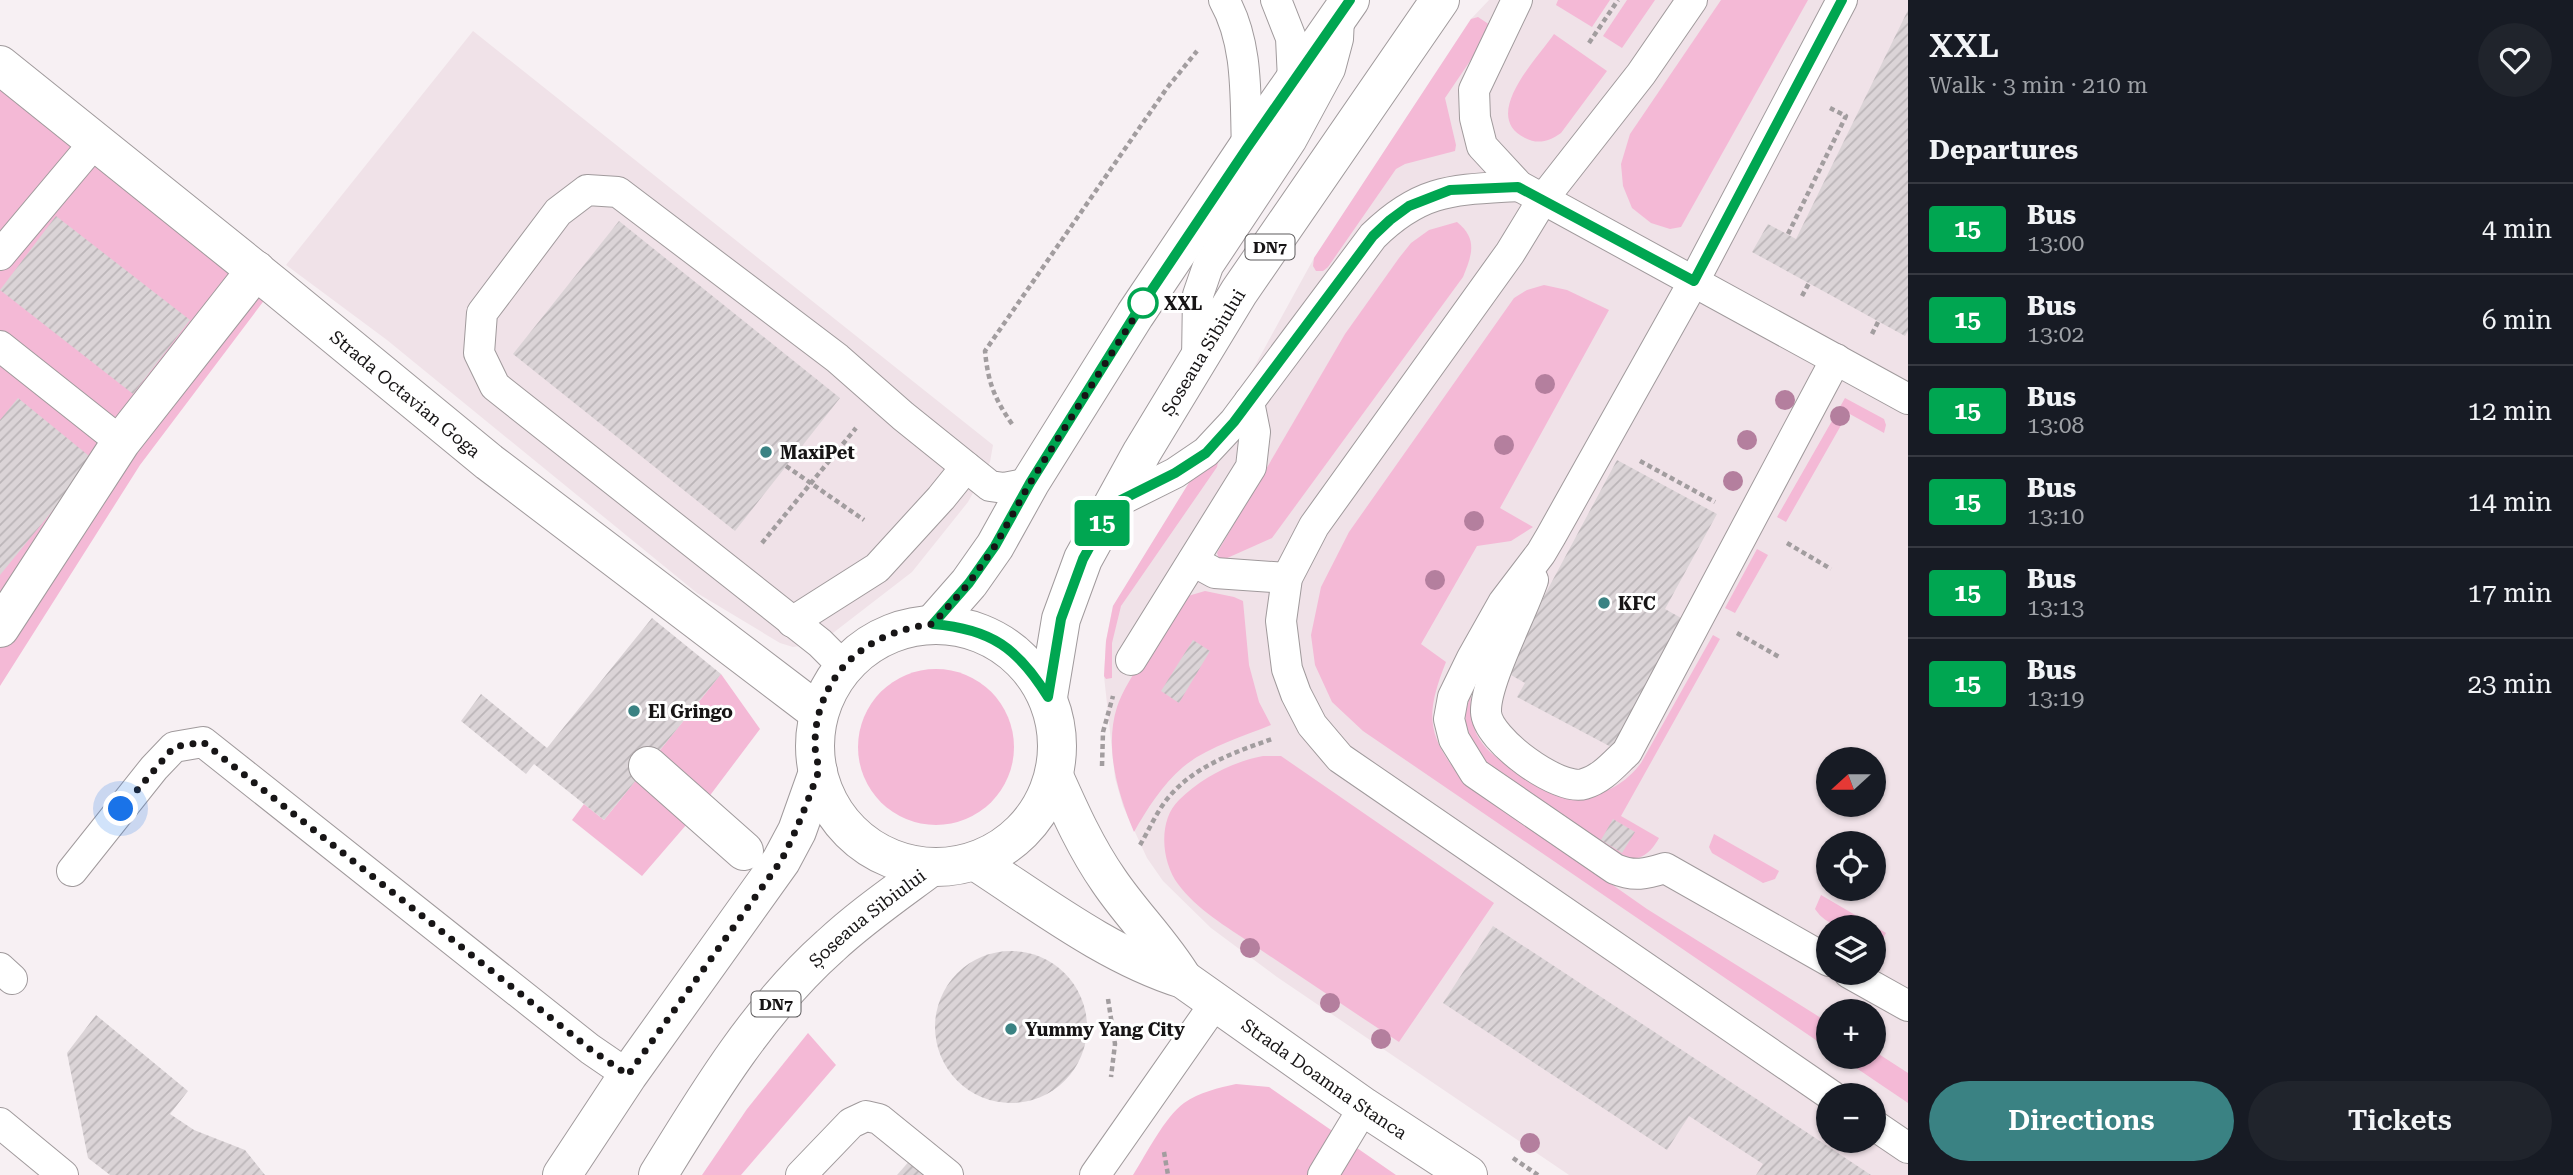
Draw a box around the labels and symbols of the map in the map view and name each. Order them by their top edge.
road number: DN7 [1246,234,1294,260]
street label: Șoseaua Sibiului [1156,285,1249,420]
marker: XXL [1128,288,1158,318]
place label: XXL [1164,293,1202,314]
street label: Strada Octavian Goga [326,326,485,461]
place label: MaxiPet [780,442,855,463]
marker: MaxiPet [758,444,774,460]
line badge: 15 [1070,500,1134,546]
place label: KFC [1618,593,1656,614]
marker: KFC [1596,595,1612,611]
place label: El Gringo [648,701,733,722]
marker: El Gringo [626,703,642,719]
north arrow [1816,747,1886,817]
your location [103,791,138,826]
street label: Șoseaua Sibiului [804,864,930,972]
road number: DN7 [752,992,800,1016]
street label: Strada Doamna Stanca [1238,1014,1411,1143]
place label: Yummy Yang City [1025,1019,1185,1040]
marker: Yummy Yang City [1003,1021,1019,1037]

